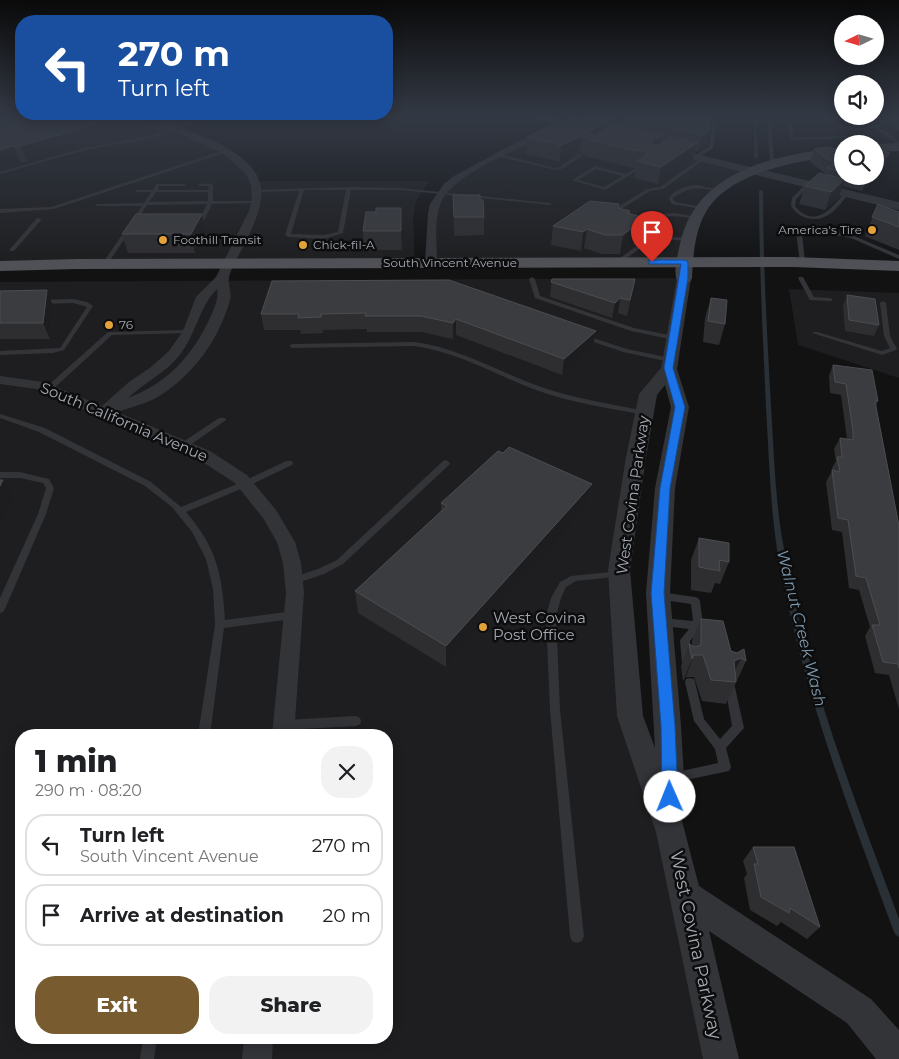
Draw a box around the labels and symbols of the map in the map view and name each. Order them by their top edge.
north arrow [834,15,884,65]
pin [631,211,673,262]
place label: America's Tire [778,222,862,237]
marker: America's Tire [866,224,878,236]
place label: Foothill Transit [173,232,261,247]
marker: Foothill Transit [157,234,169,246]
place label: Chick-fil-A [313,237,375,252]
marker: Chick-fil-A [297,239,309,251]
street label: South Vincent Avenue [383,255,517,270]
place label: 76 [119,317,133,332]
marker: 76 [103,319,115,331]
street label: South California Avenue [38,378,211,465]
street label: West Covina Parkway [612,413,653,576]
water label: Walnut Creek Wash [773,548,830,708]
place label: West Covina Post Office [493,608,586,644]
marker: West Covina Post Office [477,621,489,633]
position arrow [643,770,695,822]
street label: West Covina Parkway [665,849,727,1042]

